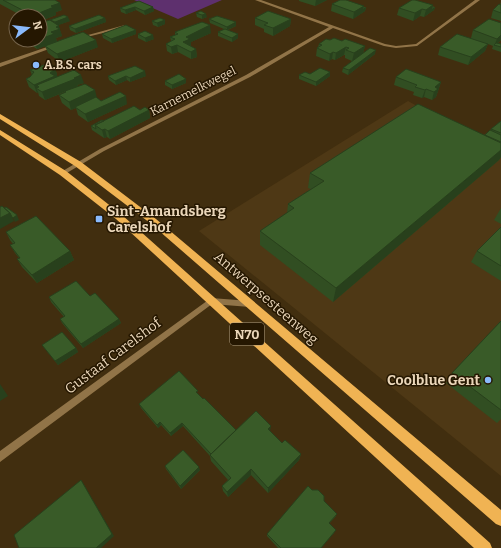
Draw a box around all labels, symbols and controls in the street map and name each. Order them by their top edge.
north arrow [8,8,48,48]
text: N [30,20,45,32]
place label: A.B.S. cars [44,58,102,72]
marker: A.B.S. cars [31,60,41,70]
street label: Karnemelkwegel [148,63,239,119]
place label: Sint-Amandsberg Carelshof [107,203,226,236]
marker: Sint-Amandsberg Carelshof [94,214,104,224]
street label: Antwerpsesteenweg [210,248,322,348]
street label: Gustaaf Carelshof [62,314,165,398]
road number: N70 [230,323,264,345]
place label: Coolblue Gent [387,372,480,389]
marker: Coolblue Gent [483,375,493,385]

